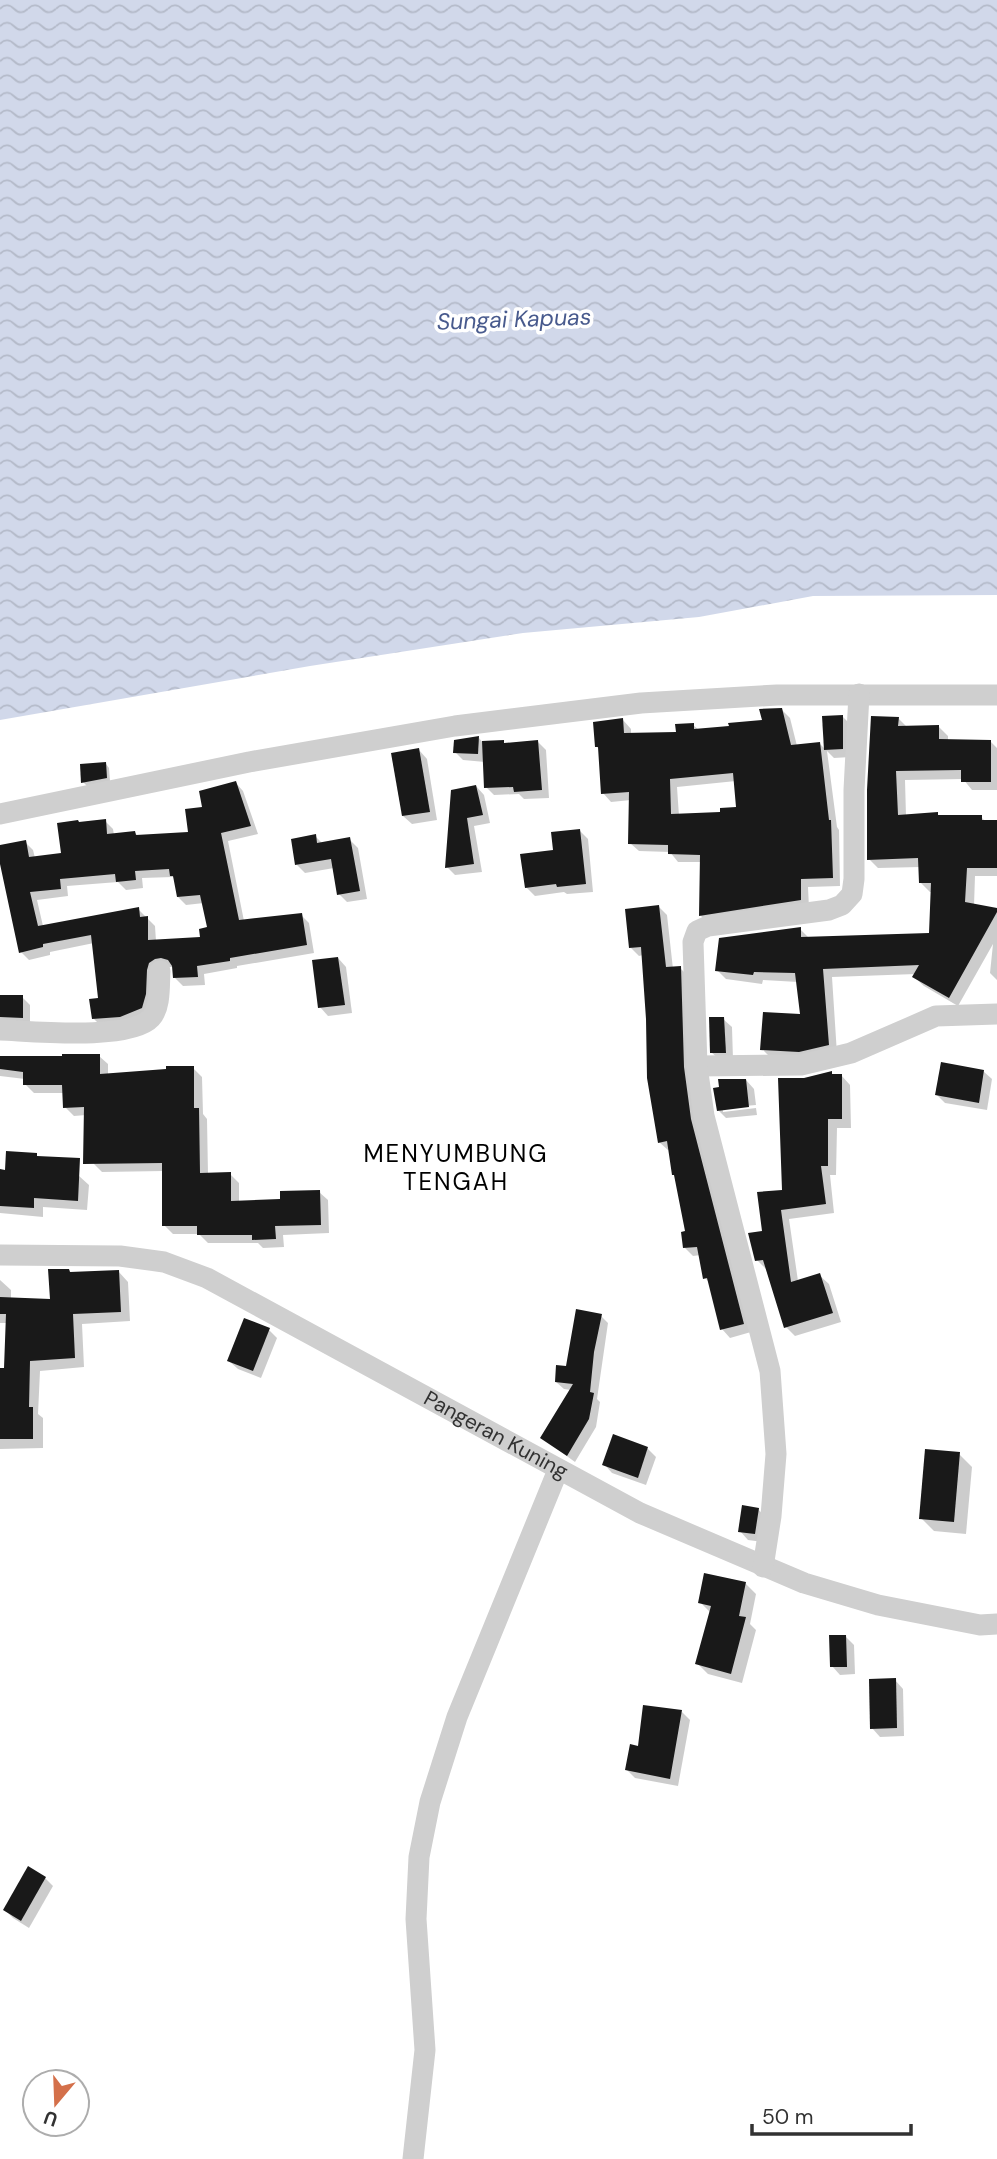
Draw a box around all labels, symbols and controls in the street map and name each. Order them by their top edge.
water label: Sungai Kapuas [436,301,592,337]
district label: MENYUMBUNG TENGAH [363,1138,549,1197]
street label: Pangeran Kuning [419,1384,573,1485]
north arrow [21,2068,91,2138]
scale bar [752,2092,911,2136]
text: 50 m [762,2103,813,2131]
text: U [40,2105,61,2133]

